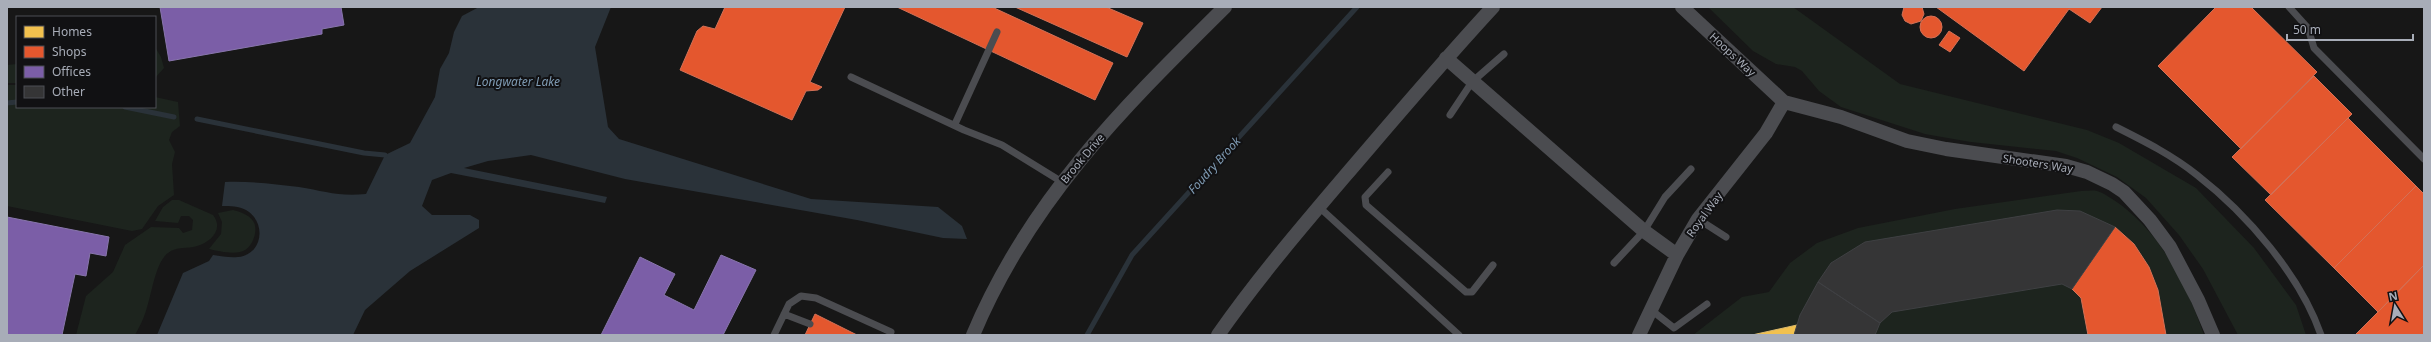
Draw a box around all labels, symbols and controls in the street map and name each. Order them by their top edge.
legend [16,16,156,108]
scale bar [2287,16,2413,42]
text: 50 m [2293,21,2321,38]
text: Homes [52,23,92,40]
street label: Hoops Way [1707,29,1760,80]
text: Shops [52,43,87,60]
text: Offices [52,63,91,80]
water label: Longwater Lake [476,73,560,90]
text: Other [52,83,85,100]
street label: Brook Drive [1057,130,1107,186]
water label: Foudry Brook [1184,132,1245,197]
street label: Shooters Way [2002,150,2075,176]
street label: Royal Way [1682,188,1726,240]
north arrow [2375,286,2415,326]
text: N [2387,287,2399,304]

